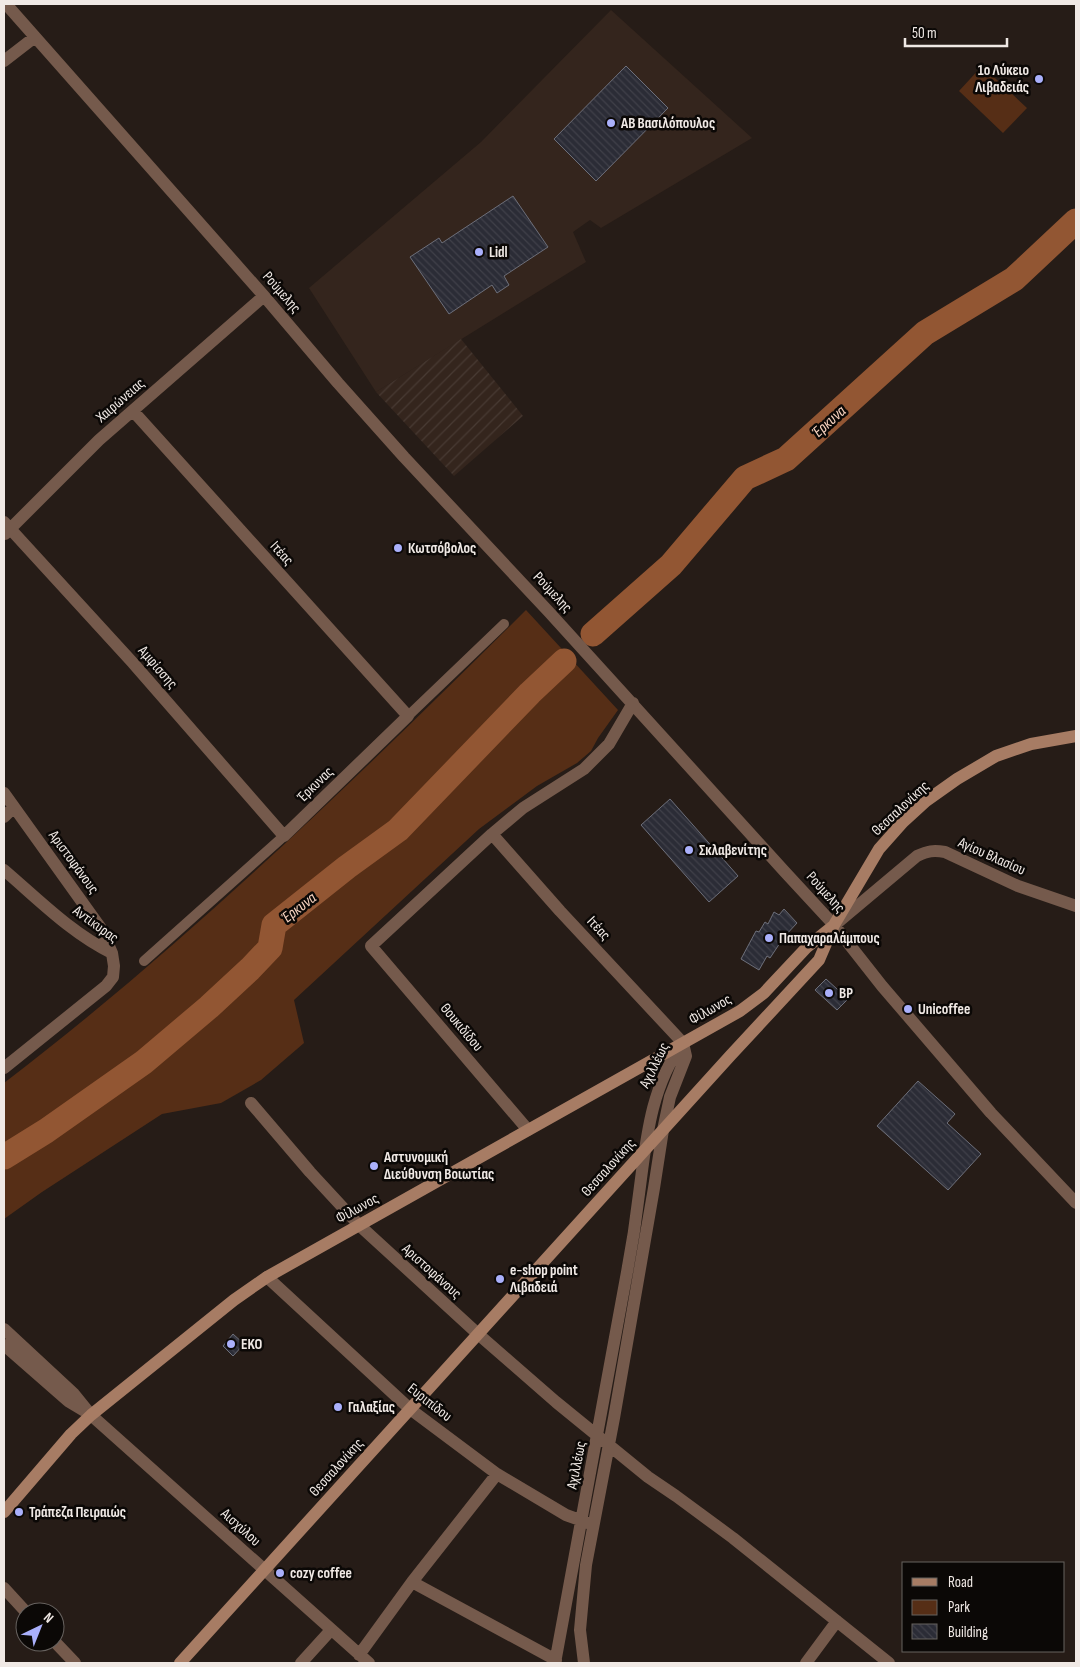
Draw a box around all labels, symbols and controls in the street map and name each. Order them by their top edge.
scale bar [905,15,1008,47]
text: 50 m [912,24,937,43]
place label: 1ο Λύκειο Λιβαδειάς [974,61,1029,97]
marker: 1ο Λύκειο Λιβαδειάς [1033,73,1045,85]
place label: ΑΒ Βασιλόπουλος [620,114,715,133]
marker: ΑΒ Βασιλόπουλος [605,117,617,129]
place label: Lidl [489,243,508,262]
marker: Lidl [473,246,485,258]
street label: Ρούμελης [258,268,305,317]
street label: Χαιρώνειας [91,374,149,427]
water label: Έρκυνα [808,402,850,442]
street label: Ιτέας [266,537,298,570]
place label: Κωτσόβολος [408,539,476,558]
marker: Κωτσόβολος [392,542,404,554]
street label: Ρούμελης [529,568,576,617]
street label: Αμφίσσης [133,641,182,693]
street label: Έρκυνας [292,762,338,807]
street label: Θεσσαλονίκης [867,777,933,840]
street label: Αριστοφάνους [44,826,103,898]
street label: Αγίου Βλασίου [954,833,1028,880]
place label: Σκλαβενίτης [699,841,767,860]
marker: Σκλαβενίτης [683,844,695,856]
street label: Ρούμελης [802,868,849,917]
water label: Έρκυνα [278,888,321,928]
street label: Αντίκυρας [68,901,122,947]
street label: Ιτέας [583,912,615,945]
place label: Παπαχαραλάμπους [779,929,880,948]
marker: Παπαχαραλάμπους [763,932,775,944]
place label: BP [839,984,853,1003]
marker: BP [823,987,835,999]
street label: Φίλωνος [686,990,735,1029]
street label: Θουκιδίδου [436,999,487,1055]
place label: Unicoffee [918,1000,970,1019]
marker: Unicoffee [902,1003,914,1015]
street label: Αχιλλέως [635,1039,674,1092]
street label: Θεσσαλονίκης [577,1134,640,1201]
place label: Αστυνομική Διεύθυνση Βοιωτίας [383,1148,494,1184]
marker: Αστυνομική Διεύθυνση Βοιωτίας [368,1160,380,1172]
street label: Φίλωνος [332,1189,382,1228]
street label: Αριστοφάνους [397,1239,466,1303]
place label: e-shop point Λιβαδειά [509,1261,578,1297]
marker: e-shop point Λιβαδειά [494,1273,506,1285]
place label: EKO [241,1335,263,1354]
marker: EKO [225,1338,237,1350]
street label: Ευριπίδου [404,1379,456,1426]
place label: Γαλαξίας [348,1398,395,1417]
marker: Γαλαξίας [332,1401,344,1413]
street label: Θεσσαλονίκης [305,1434,368,1501]
street label: Αχιλλέως [562,1439,590,1492]
place label: Τράπεζα Πειραιώς [29,1503,126,1522]
street label: Αισχύλου [216,1504,265,1550]
marker: Τράπεζα Πειραιώς [13,1506,25,1518]
legend [902,1562,1065,1652]
place label: cozy coffee [290,1564,352,1583]
marker: cozy coffee [274,1567,286,1579]
text: Road [948,1573,973,1592]
text: Park [948,1598,970,1617]
north arrow [15,1602,65,1652]
text: N [40,1609,57,1627]
text: Building [948,1623,988,1642]

